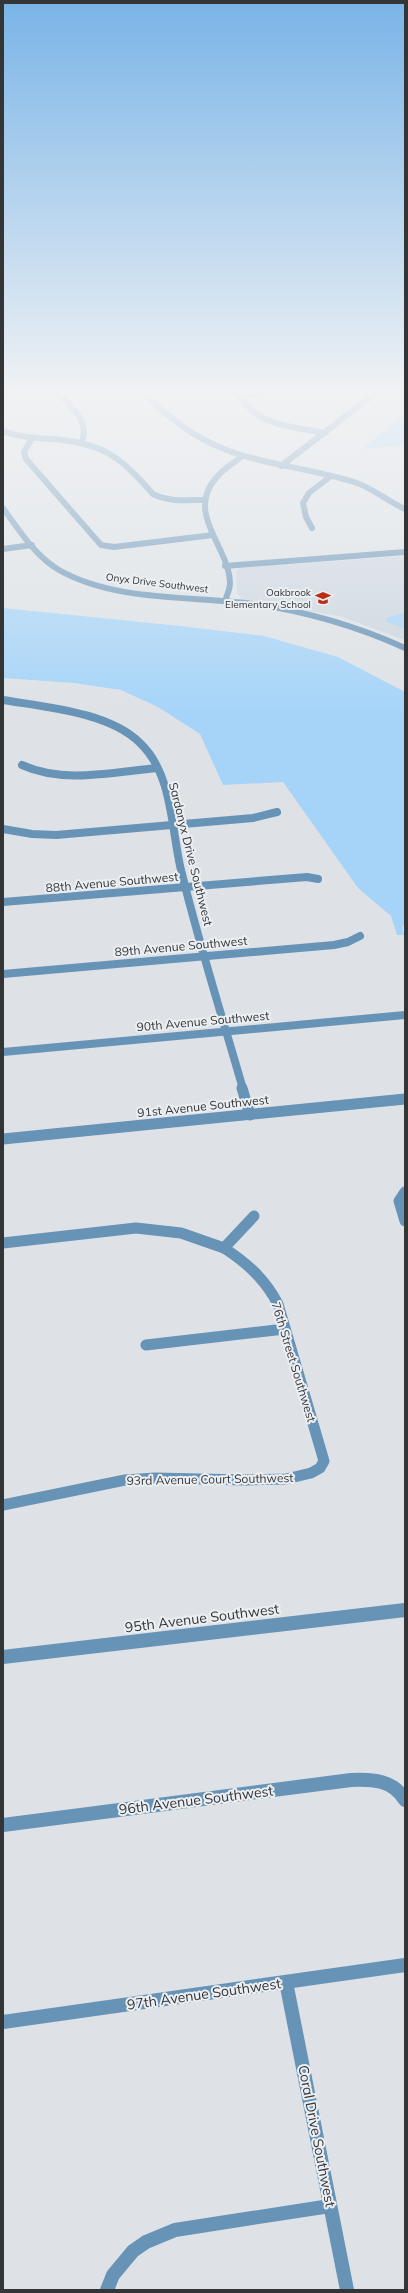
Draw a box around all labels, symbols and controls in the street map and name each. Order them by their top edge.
street label: Onyx Drive Southwest [105,570,209,596]
place label: Oakbrook Elementary School [225,586,312,611]
school or university icon: Oakbrook Elementary School [314,589,332,607]
street label: Sardonyx Drive Southwest [166,781,216,927]
street label: 88th Avenue Southwest [45,869,179,895]
street label: 89th Avenue Southwest [114,933,248,959]
street label: 90th Avenue Southwest [136,1008,270,1034]
street label: 91st Avenue Southwest [137,1092,269,1120]
street label: 76th Street Southwest [269,1300,319,1424]
street label: 93rd Avenue Court Southwest [126,1470,294,1488]
street label: 95th Avenue Southwest [124,1600,280,1636]
street label: 96th Avenue Southwest [118,1782,274,1818]
street label: 97th Avenue Southwest [126,1974,282,2014]
street label: Coral Drive Southwest [294,2063,340,2209]

